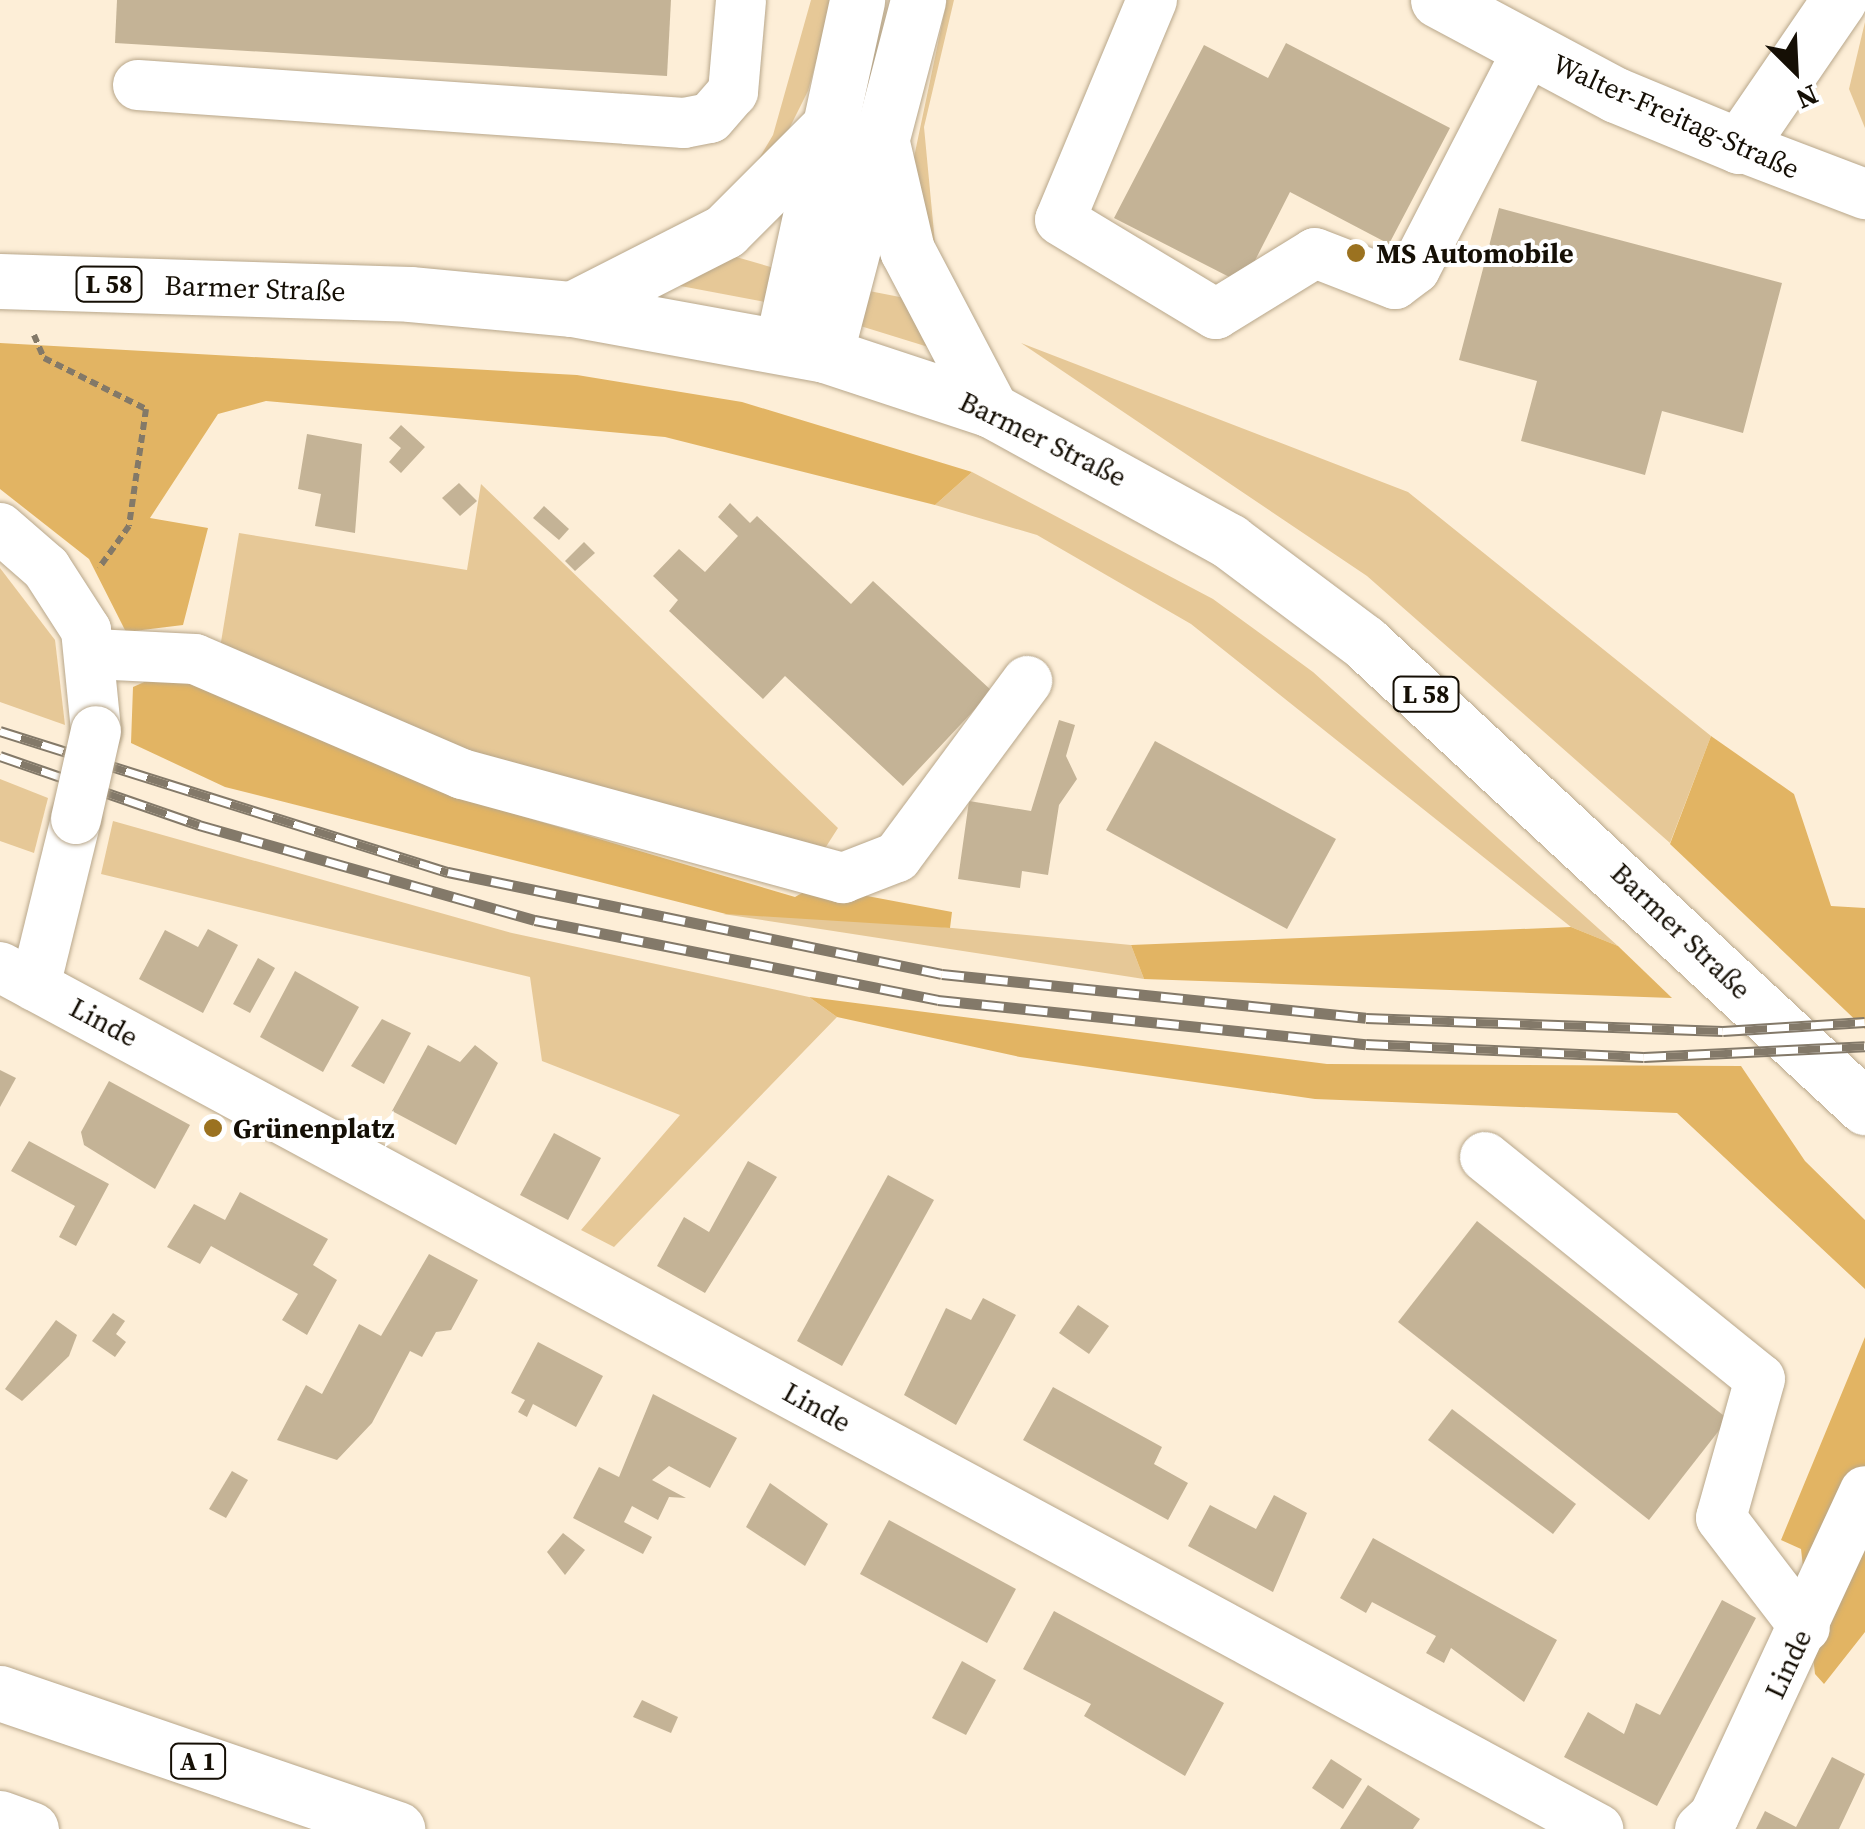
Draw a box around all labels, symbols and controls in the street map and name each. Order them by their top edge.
north arrow [1745,20,1845,120]
street label: Walter-Freitag-Straße [1547,46,1805,186]
text: N [1790,76,1824,119]
place label: MS Automobile [1376,236,1574,270]
marker: MS Automobile [1345,242,1367,264]
road number: L 58 [74,264,144,304]
street label: Barmer Straße [164,268,346,308]
street label: Barmer Straße [954,384,1132,494]
road number: L 58 [1391,674,1461,714]
street label: Barmer Straße [1604,856,1758,1006]
street label: Linde [64,990,144,1054]
place label: Grünenplatz [233,1111,394,1145]
marker: Grünenplatz [202,1117,224,1139]
street label: Linde [777,1375,857,1439]
street label: Linde [1758,1624,1818,1704]
road number: A 1 [168,1741,228,1781]

